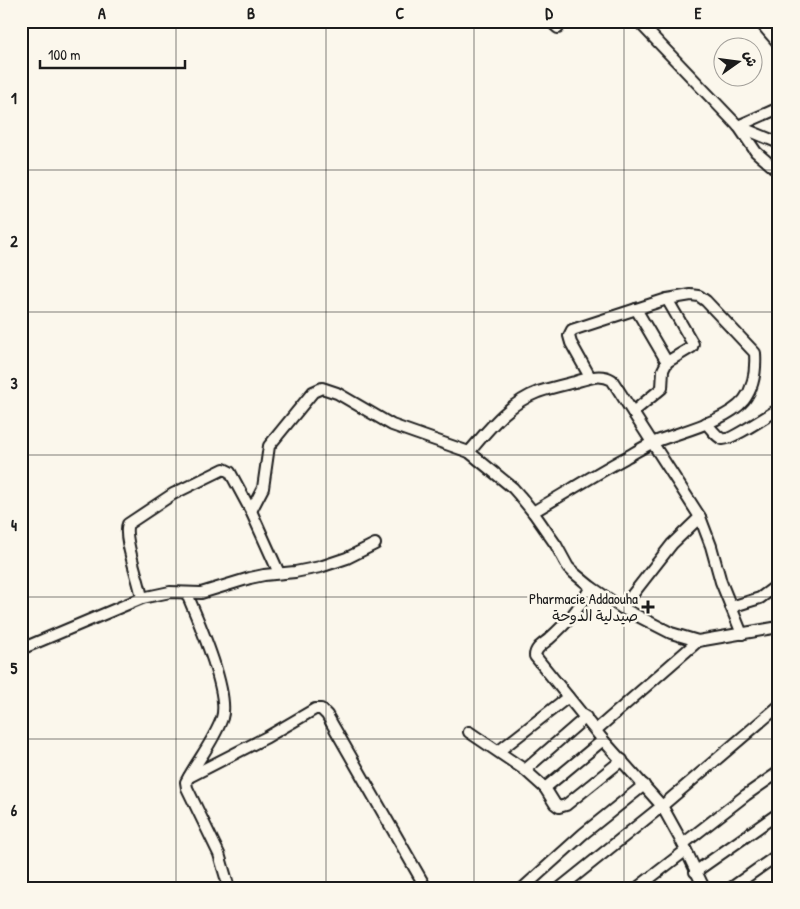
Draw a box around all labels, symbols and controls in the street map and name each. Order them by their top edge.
text: A [98,2,106,24]
text: B [247,2,255,24]
text: C [396,2,405,24]
text: D [545,2,553,24]
text: E [694,2,702,24]
scale bar [40,38,185,70]
north arrow [712,38,762,88]
text: 100 m [48,44,81,65]
text: ش [740,49,762,69]
text: 1 [11,87,17,109]
text: 2 [10,230,18,252]
text: 3 [10,372,18,394]
text: 4 [11,514,17,536]
place label: Pharmacie Addaouha صيدلية الدوحة [529,588,638,626]
marker: Pharmacie Addaouha صيدلية الدوحة [642,601,654,613]
text: 5 [11,657,18,679]
text: 6 [11,799,18,821]

